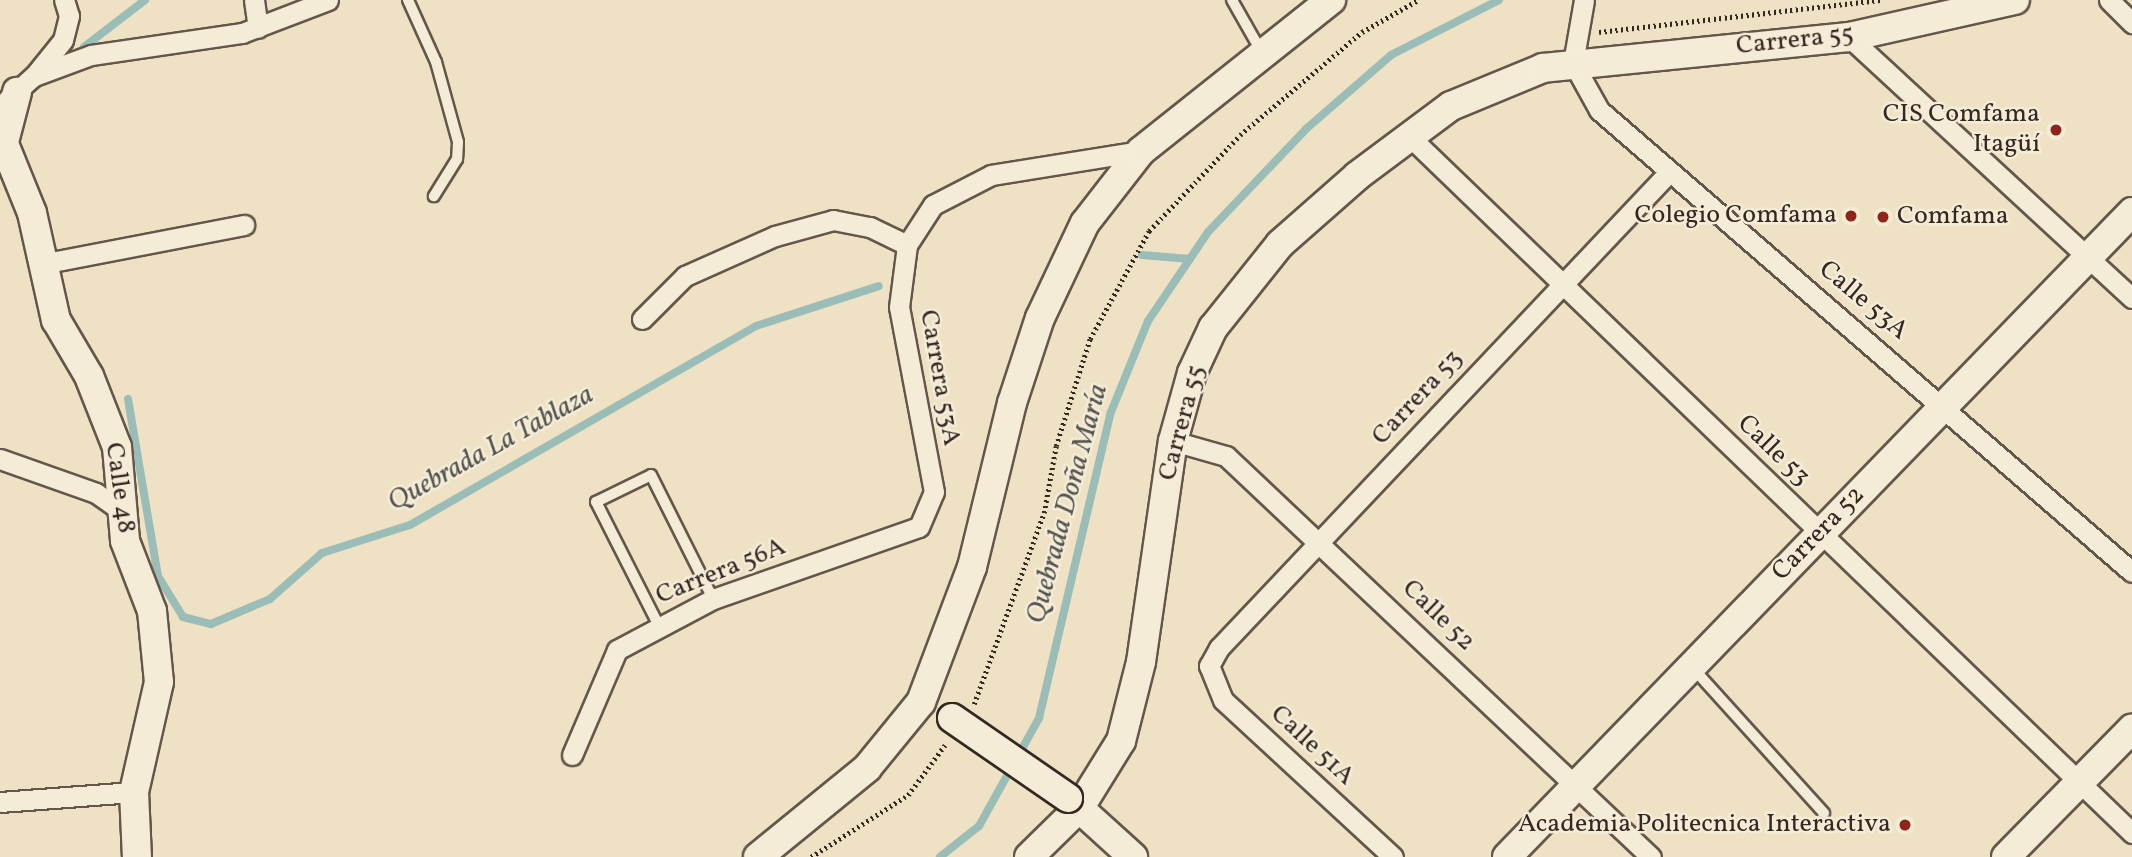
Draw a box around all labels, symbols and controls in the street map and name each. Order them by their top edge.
street label: Carrera 55 [1735,19,1855,63]
place label: CIS Comfama Itagüí [1883,99,2040,160]
marker: CIS Comfama Itagüí [2046,120,2066,140]
place label: Colegio Comfama [1635,200,1837,232]
place label: Comfama [1897,201,2009,233]
marker: Colegio Comfama [1843,208,1859,224]
marker: Comfama [1875,209,1891,225]
street label: Calle 53A [1812,255,1914,347]
street label: Carrera 53A [912,308,966,448]
street label: Carrera 53 [1366,344,1470,452]
street label: Carrera 55 [1153,362,1213,484]
water label: Quebrada La Tablaza [382,379,600,519]
water label: Quebrada Doña María [1020,381,1116,627]
street label: Calle 53 [1730,409,1816,493]
street label: Calle 48 [97,441,141,535]
street label: Carrera 52 [1766,480,1872,588]
street label: Carrera 56A [652,532,790,612]
street label: Calle 52 [1395,574,1481,658]
street label: Calle 51A [1263,699,1361,793]
place label: Academia Politecnica Interactiva [1518,809,1891,841]
marker: Academia Politecnica Interactiva [1897,817,1913,833]

